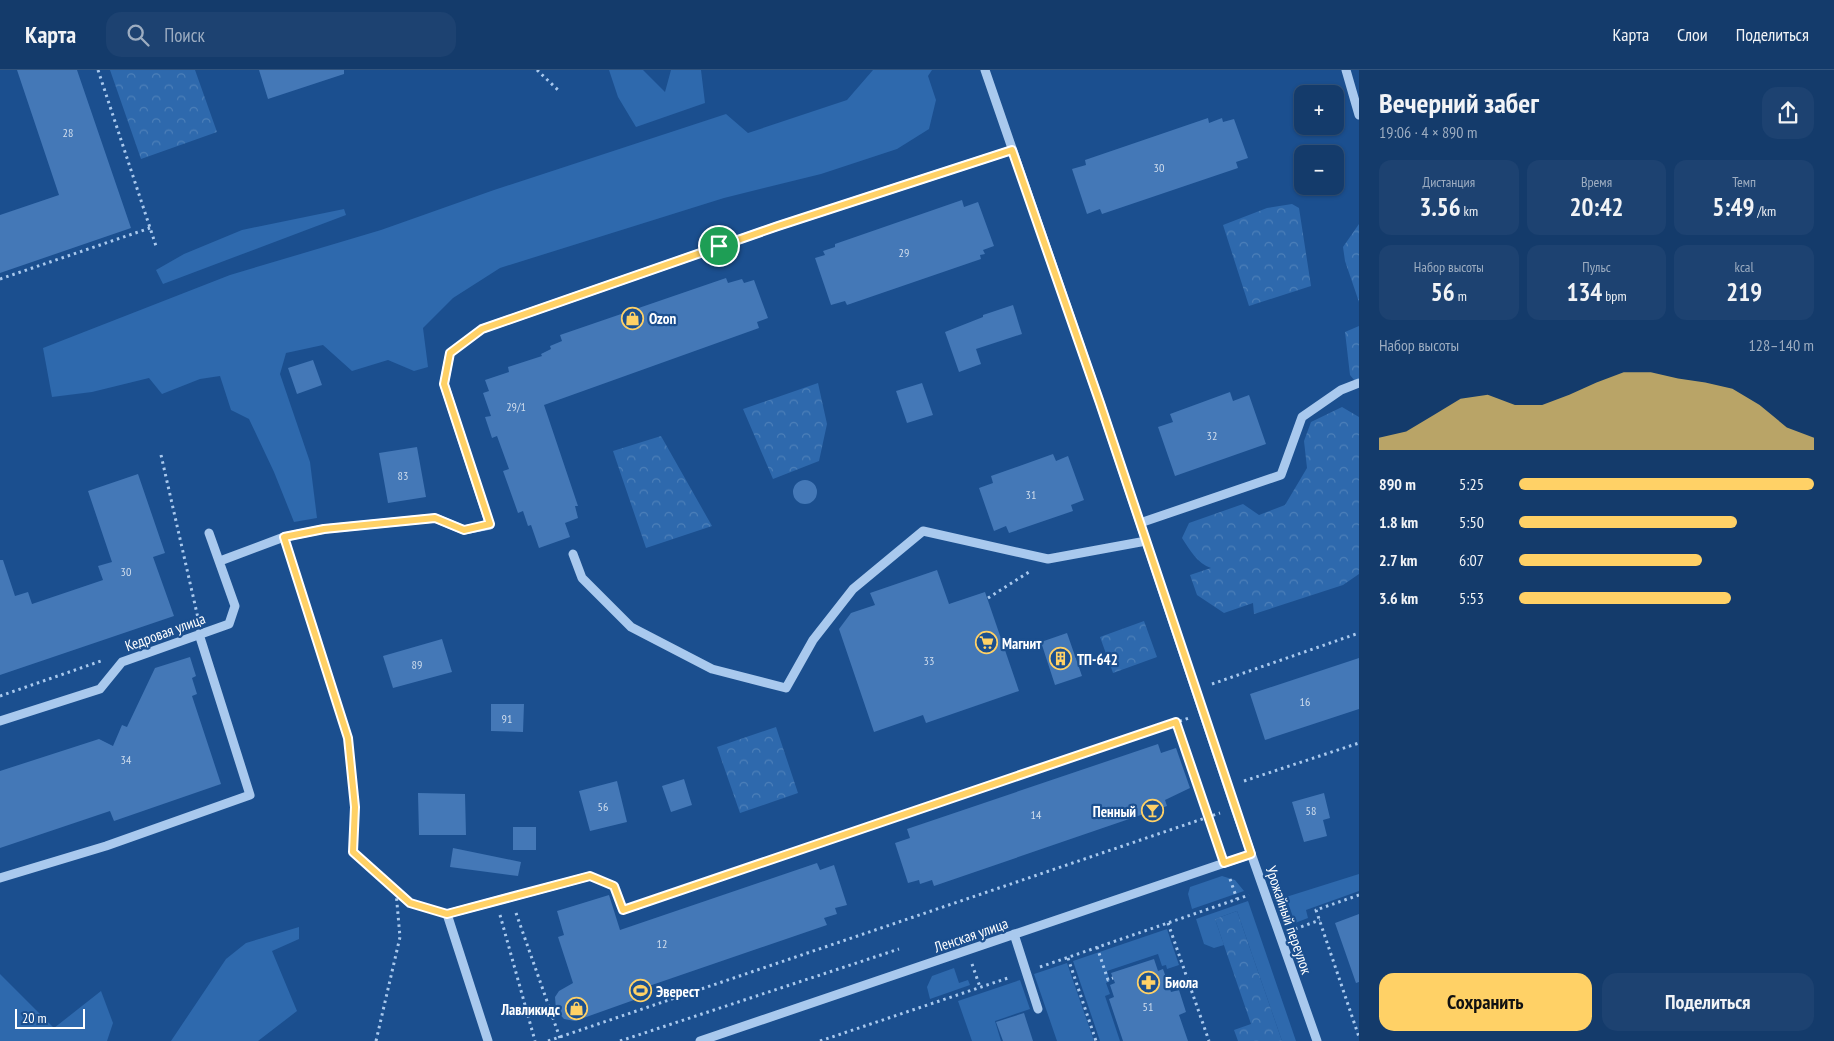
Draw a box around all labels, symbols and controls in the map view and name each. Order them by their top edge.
search box [106,12,456,57]
text: Карта [25,19,76,50]
icon: search [124,21,152,49]
text: Поиск [164,23,205,47]
text: Карта [1612,23,1649,46]
text: Слои [1677,23,1708,46]
text: Поделиться [1736,23,1809,46]
text: Вечерний забег [1379,84,1539,121]
map controls [1294,85,1344,195]
button: + [1294,85,1344,135]
button: share [1762,87,1814,139]
text: 19:06 · 4 × 890 m [1379,122,1477,142]
house number: 28 [63,125,73,140]
button: − [1294,145,1344,195]
house number: 30 [1154,160,1164,175]
text: Дистанция [1423,173,1475,191]
text: Время [1581,173,1612,191]
text: Темп [1732,173,1756,191]
text: 3.56 [1419,191,1461,223]
text: 20:42 [1569,191,1624,223]
text: 5:49 [1712,191,1754,223]
text: km [1461,202,1478,220]
text: /km [1754,202,1776,220]
pin [698,225,740,267]
icon: arrive [705,232,733,260]
house number: 29 [899,245,909,260]
text: Набор высоты [1414,258,1484,276]
text: Пульс [1582,258,1611,276]
text: kcal [1735,258,1754,276]
text: 56 [1431,276,1455,308]
text: 134 [1566,276,1602,308]
text: 219 [1726,276,1762,308]
text: m [1455,287,1467,305]
text: bpm [1602,287,1627,305]
shop icon: Ozon [621,306,645,330]
place label: Ozon [649,309,676,328]
text: Набор высоты [1379,335,1459,355]
text: 128–140 m [1749,335,1814,355]
house number: 29/1 [506,399,526,414]
house number: 32 [1207,428,1217,443]
house number: 83 [398,468,408,483]
text: 890 m [1379,474,1416,494]
text: 5:25 [1459,474,1484,494]
house number: 31 [1026,487,1036,502]
text: 1.8 km [1379,512,1418,532]
text: 5:50 [1459,512,1484,532]
text: 2.7 km [1379,550,1417,570]
text: 6:07 [1459,550,1484,570]
house number: 30 [121,564,131,579]
text: 3.6 km [1379,588,1418,608]
text: 5:53 [1459,588,1484,608]
street label: Кедровая улица [122,609,208,655]
supermarket icon: Магнит [974,631,998,655]
place label: Магнит [1002,634,1042,653]
building icon: ТП-642 [1049,647,1073,671]
place label: ТП-642 [1077,650,1118,669]
house number: 33 [924,653,934,668]
house number: 89 [412,657,422,672]
house number: 16 [1300,694,1310,709]
house number: 91 [502,711,512,726]
house number: 34 [121,752,132,767]
house number: 56 [598,799,608,814]
bar icon: Пенный [1140,799,1164,823]
place label: Пенный [1093,802,1136,821]
house number: 58 [1306,803,1316,818]
house number: 14 [1031,807,1042,822]
street label: Урожайный переулок [1262,863,1316,977]
street label: Ленская улица [931,913,1011,957]
house number: 12 [657,936,667,951]
pharmacy icon: Биола [1137,970,1161,994]
place label: Биола [1165,973,1198,992]
button: Сохранить [1379,973,1592,1031]
button: Поделиться [1602,973,1814,1031]
sports icon: Эверест [628,979,652,1003]
place label: Эверест [656,982,700,1001]
shop icon: Лавликидс [564,997,588,1021]
house number: 51 [1143,999,1153,1014]
place label: Лавликидс [500,1000,561,1019]
scale bar [15,1006,85,1029]
text: 20 m [22,1009,47,1027]

